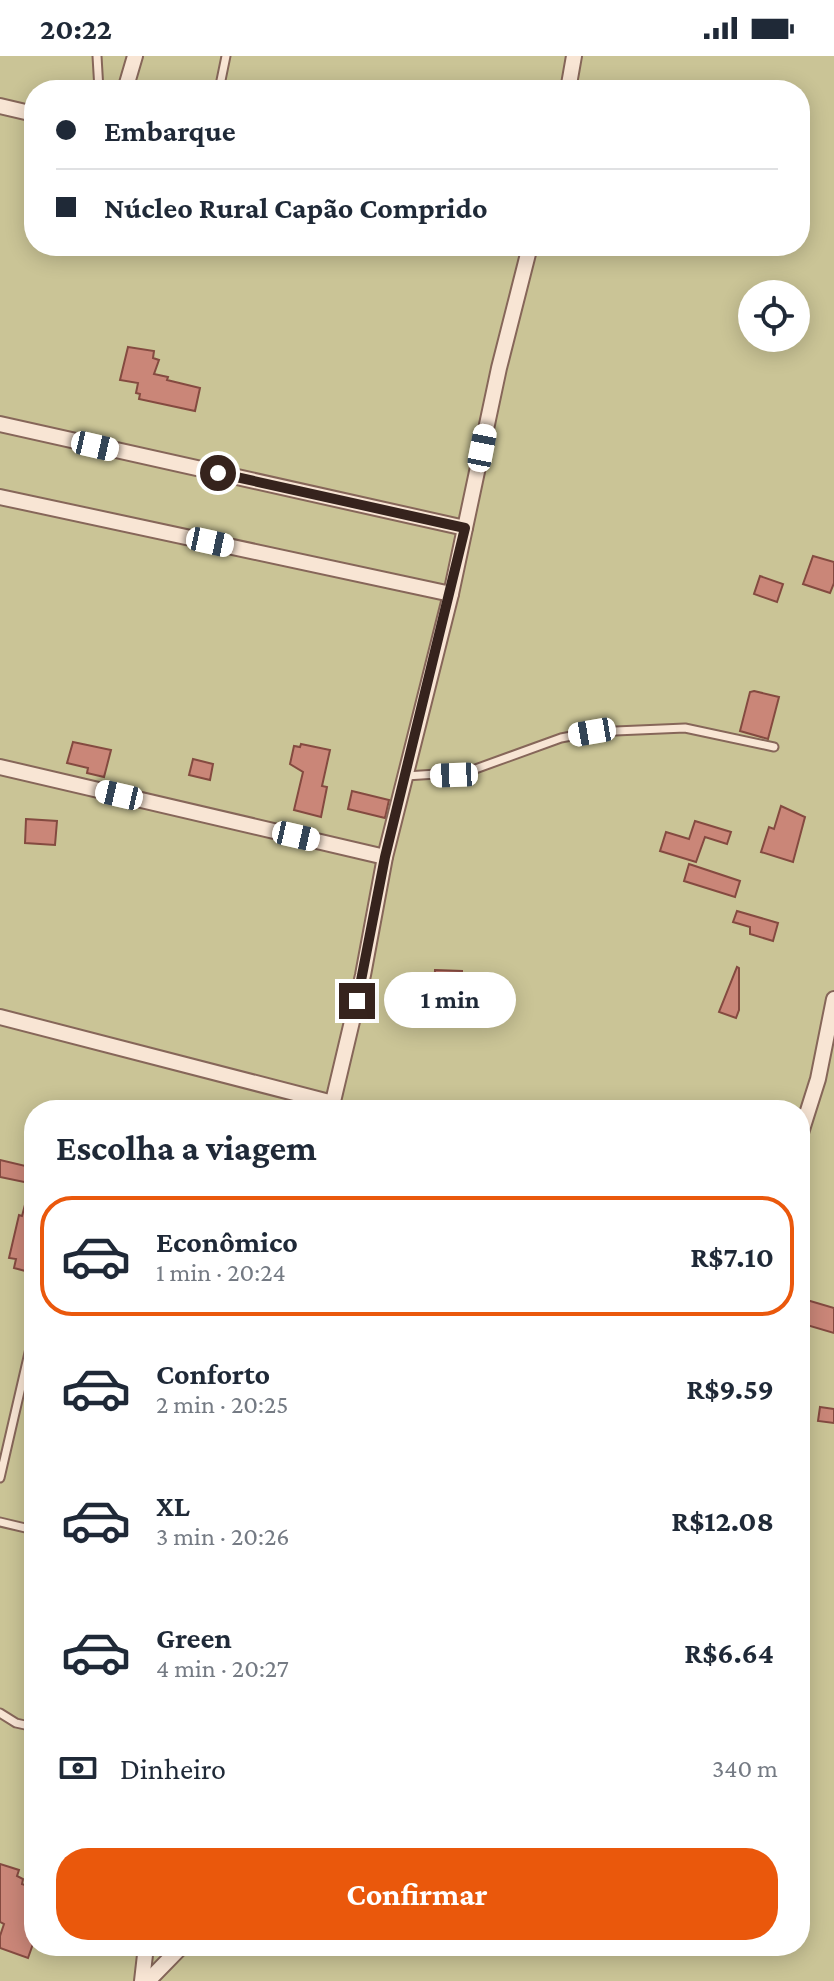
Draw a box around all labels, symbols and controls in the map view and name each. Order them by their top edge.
text: 20:22 [40,12,112,45]
text: Embarque [104,114,236,147]
text: Núcleo Rural Capão Comprido [104,191,488,224]
map controls [738,280,810,352]
button: locate [738,280,810,352]
car [466,422,498,474]
car [69,429,121,463]
route start [200,455,236,491]
car [184,525,236,559]
car [566,716,618,748]
car [430,762,478,788]
car [93,778,145,812]
car [270,819,322,853]
callout: 1 min [385,973,517,1029]
route end [339,983,375,1019]
text: 1 min [420,985,480,1014]
text: Escolha a viagem [56,1128,317,1168]
icon: car [60,1220,132,1292]
text: Econômico [156,1225,298,1258]
text: R$7.10 [690,1240,774,1273]
text: 1 min · 20:24 [156,1258,286,1287]
icon: car [60,1352,132,1424]
text: Conforto [156,1357,270,1390]
text: R$9.59 [686,1372,774,1405]
text: 2 min · 20:25 [156,1390,289,1419]
icon: car [60,1484,132,1556]
text: XL [156,1489,190,1522]
text: R$12.08 [671,1504,774,1537]
text: 3 min · 20:26 [156,1522,290,1551]
icon: car [60,1616,132,1688]
text: Green [156,1621,232,1654]
text: R$6.64 [684,1636,774,1669]
text: 4 min · 20:27 [156,1654,289,1683]
icon: cash [56,1746,100,1790]
text: Dinheiro [120,1752,226,1785]
text: 340 m [712,1754,778,1783]
button: Confirmar [56,1848,778,1940]

